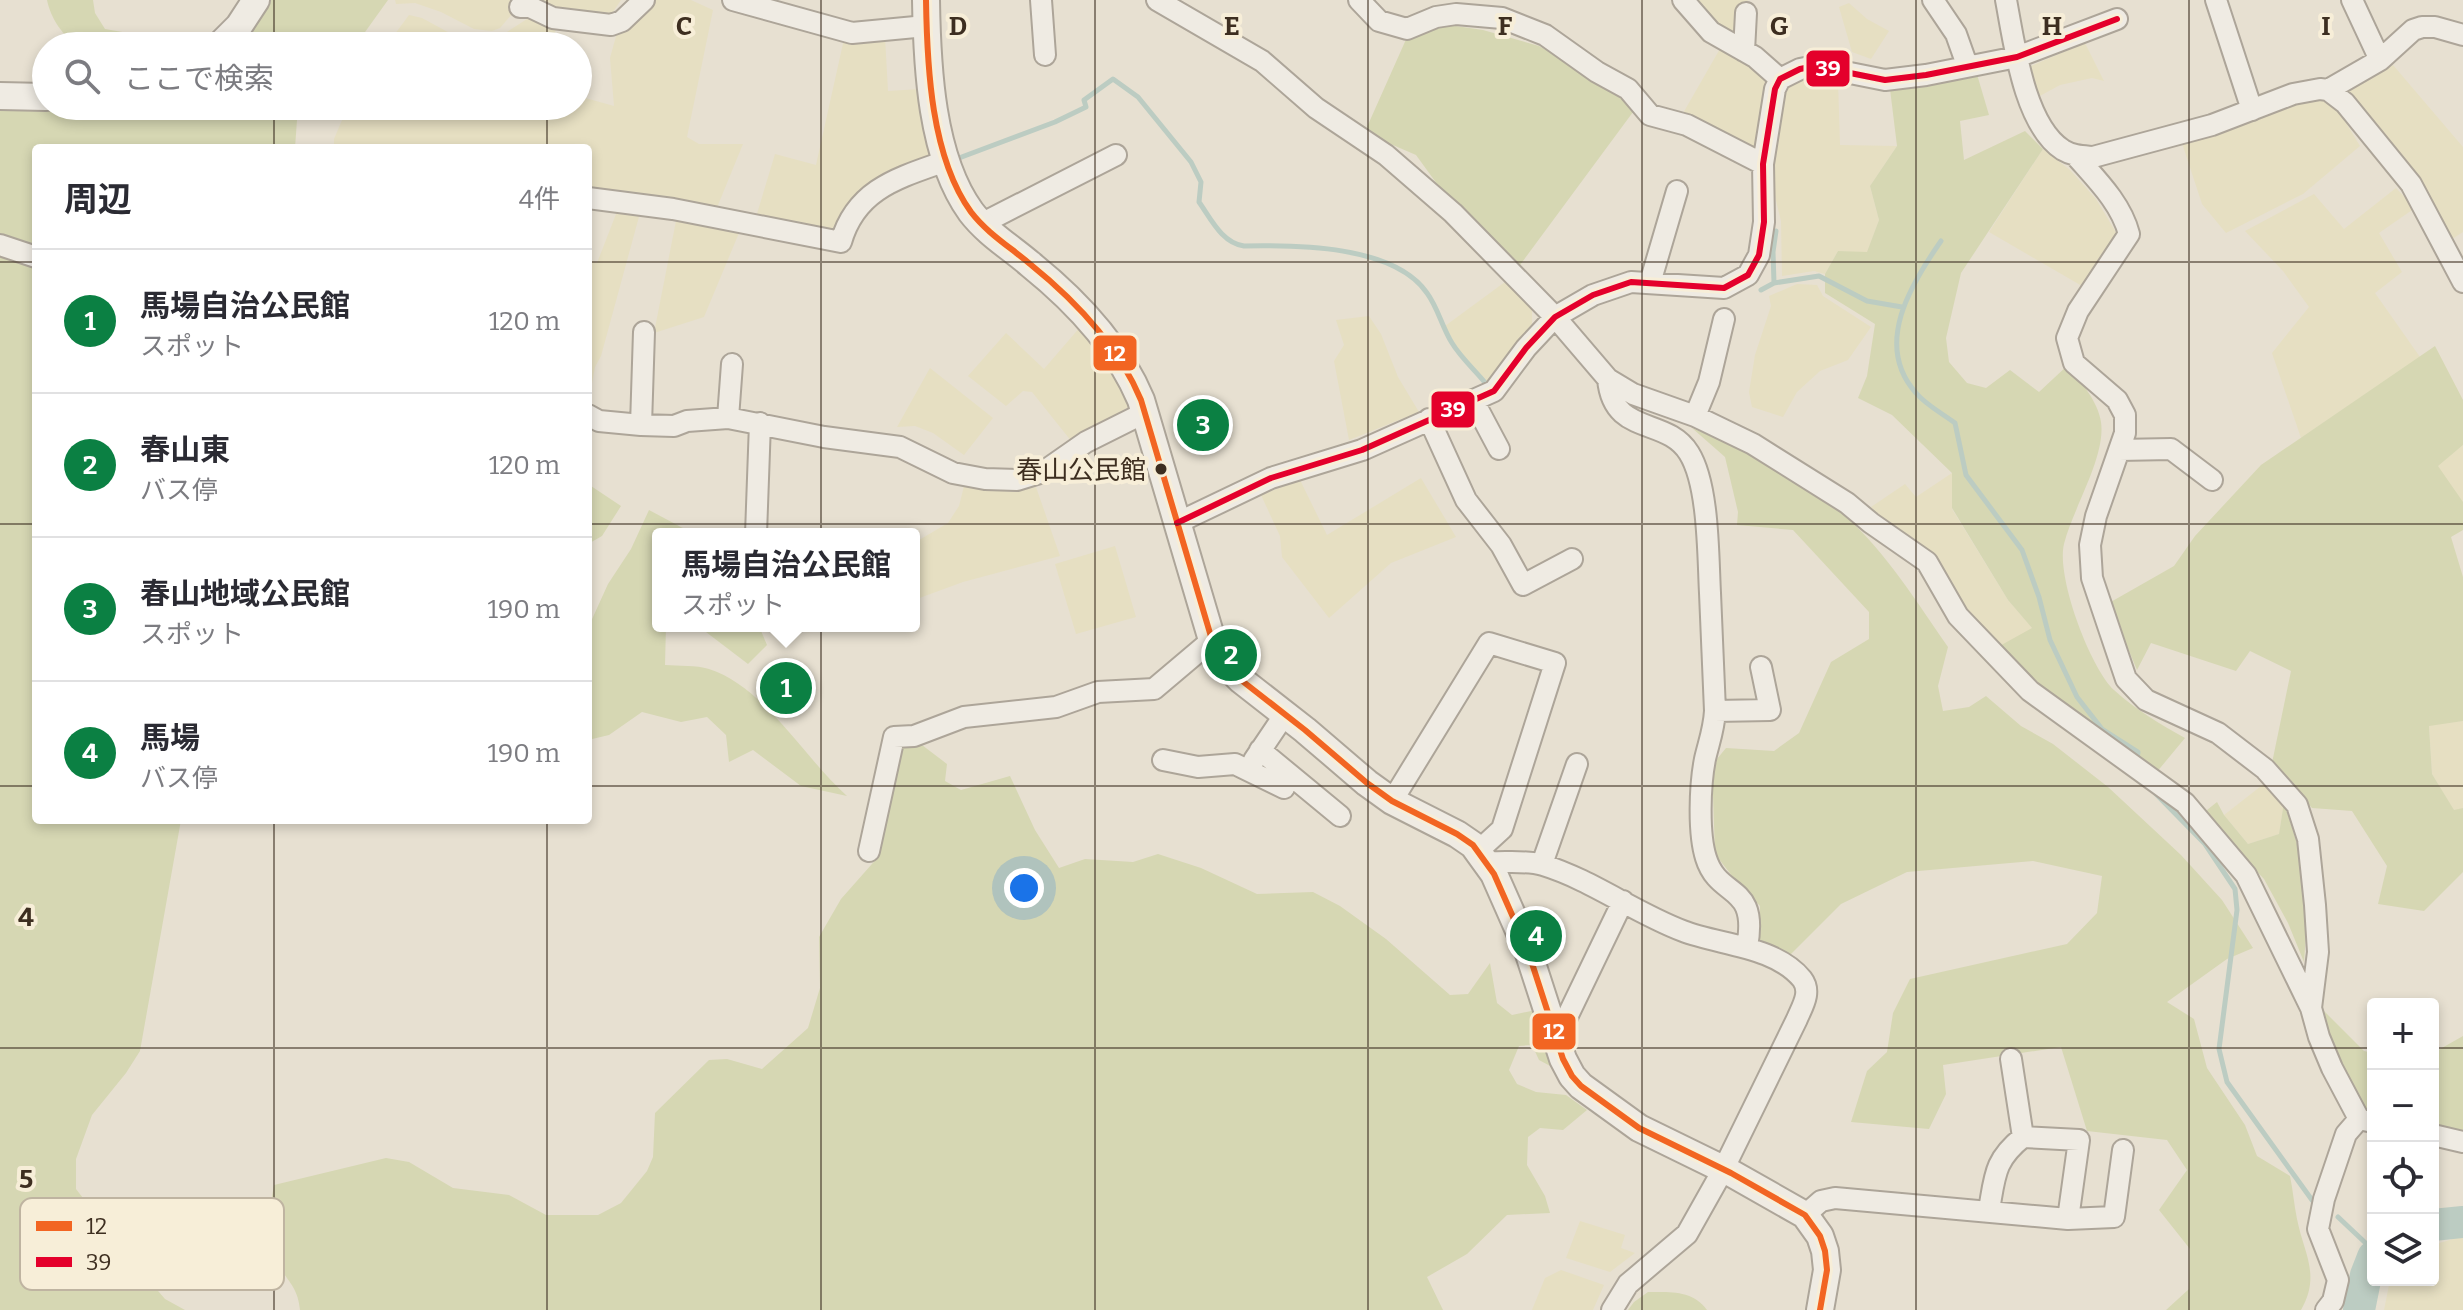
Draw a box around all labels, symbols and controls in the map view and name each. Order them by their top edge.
text: C [676,11,692,42]
text: D [949,11,967,42]
text: E [1224,11,1240,42]
text: F [1498,11,1513,42]
text: G [1770,11,1789,42]
text: H [2042,11,2062,42]
text: I [2321,11,2331,42]
search box [32,32,592,120]
line badge: 39 [1805,49,1851,88]
icon: search [60,54,104,98]
text: 39 [1815,55,1841,82]
text: ここで検索 [124,61,274,97]
text: 周辺 [64,179,132,220]
text: 4件 [519,184,560,215]
text: 馬場自治公民館 [140,288,350,324]
text: 1 [84,306,96,337]
text: 120 m [489,306,560,337]
text: スポット [140,331,244,362]
line badge: 12 [1092,334,1138,372]
text: 12 [1104,340,1126,367]
line badge: 39 [1430,390,1476,429]
pin: 3 [1177,395,1229,455]
text: 39 [1440,396,1466,423]
text: 春山東 [140,432,230,468]
text: 2 [83,450,97,481]
text: 120 m [489,450,560,481]
place label: 春山公民館 [1016,455,1146,486]
marker: 春山公民館 [1153,461,1169,477]
text: バス停 [140,475,218,506]
popup [652,528,920,632]
text: 馬場自治公民館 [681,547,891,583]
text: 春山地域公民館 [140,576,350,612]
text: スポット [681,590,785,621]
text: 3 [83,594,97,625]
text: 190 m [488,594,560,625]
text: スポット [140,619,244,650]
pin: 2 [1205,625,1257,685]
pin: 1 [760,658,812,718]
text: 馬場 [140,720,200,756]
text: 4 [82,738,98,769]
text: 190 m [488,738,560,769]
text: バス停 [140,763,218,794]
your location [1004,868,1044,908]
text: 4 [18,902,34,933]
pin: 4 [1510,906,1562,966]
map controls [2367,998,2439,1286]
button: + [2367,998,2439,1070]
line badge: 12 [1531,1012,1577,1051]
text: 12 [1543,1018,1565,1045]
button: − [2367,1070,2439,1142]
button: locate [2367,1142,2439,1214]
text: 5 [19,1164,33,1195]
legend [20,1198,284,1290]
text: 12 [86,1213,107,1240]
button: layers [2367,1214,2439,1286]
text: 39 [86,1249,111,1276]

